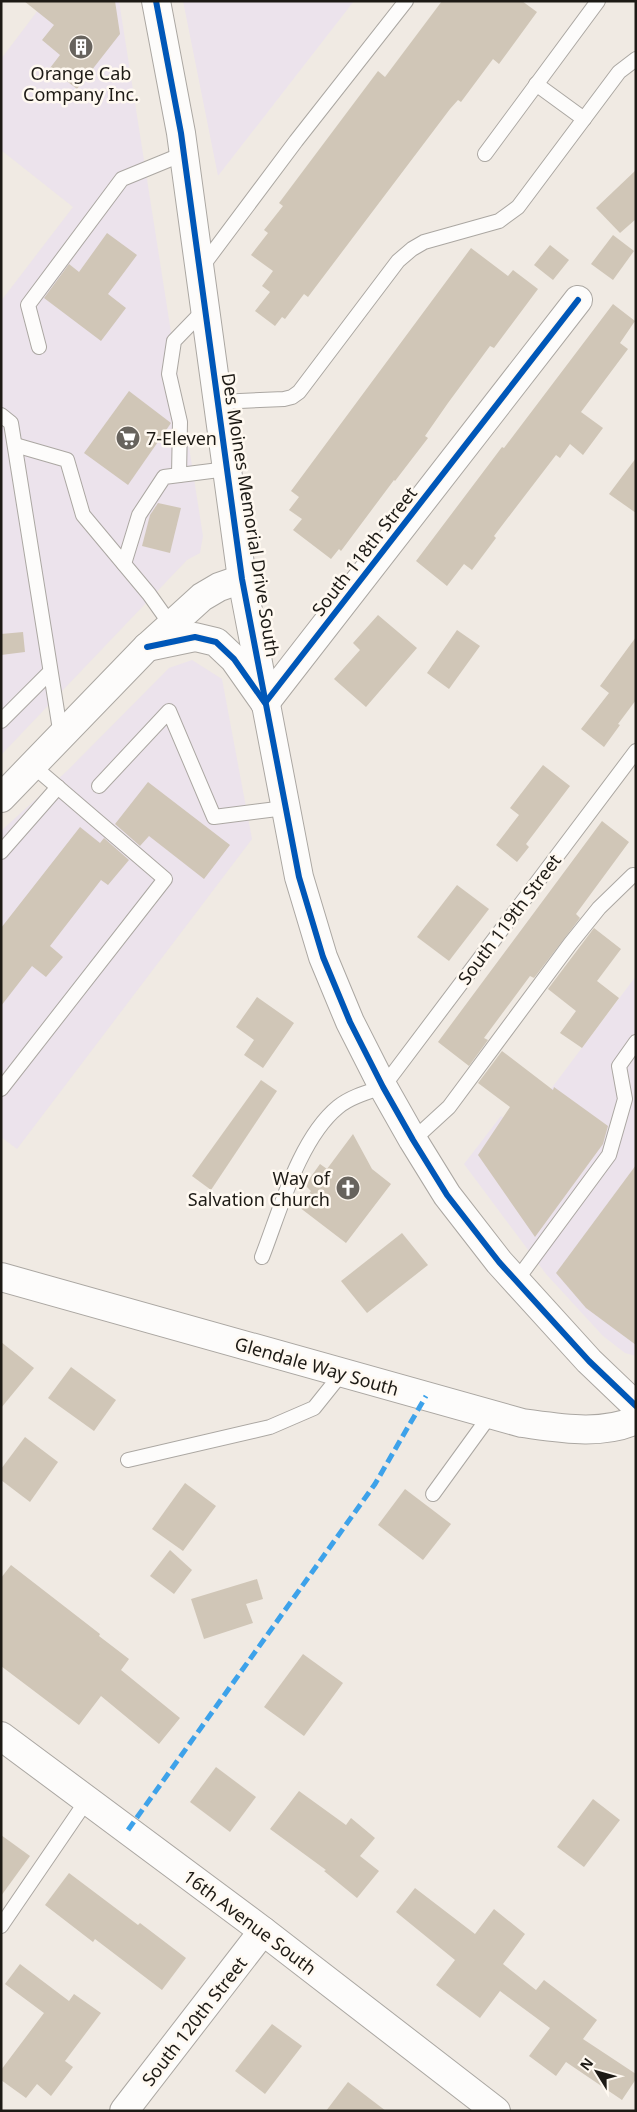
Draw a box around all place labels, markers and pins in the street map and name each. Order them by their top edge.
building icon: Orange Cab Company Inc. [68,34,94,60]
place label: Orange Cab Company Inc. [23,61,139,106]
supermarket icon: 7-Eleven [115,425,141,451]
place label: 7-Eleven [146,426,217,450]
place label: Way of Salvation Church [188,1166,331,1211]
church icon: Way of Salvation Church [335,1175,361,1201]

